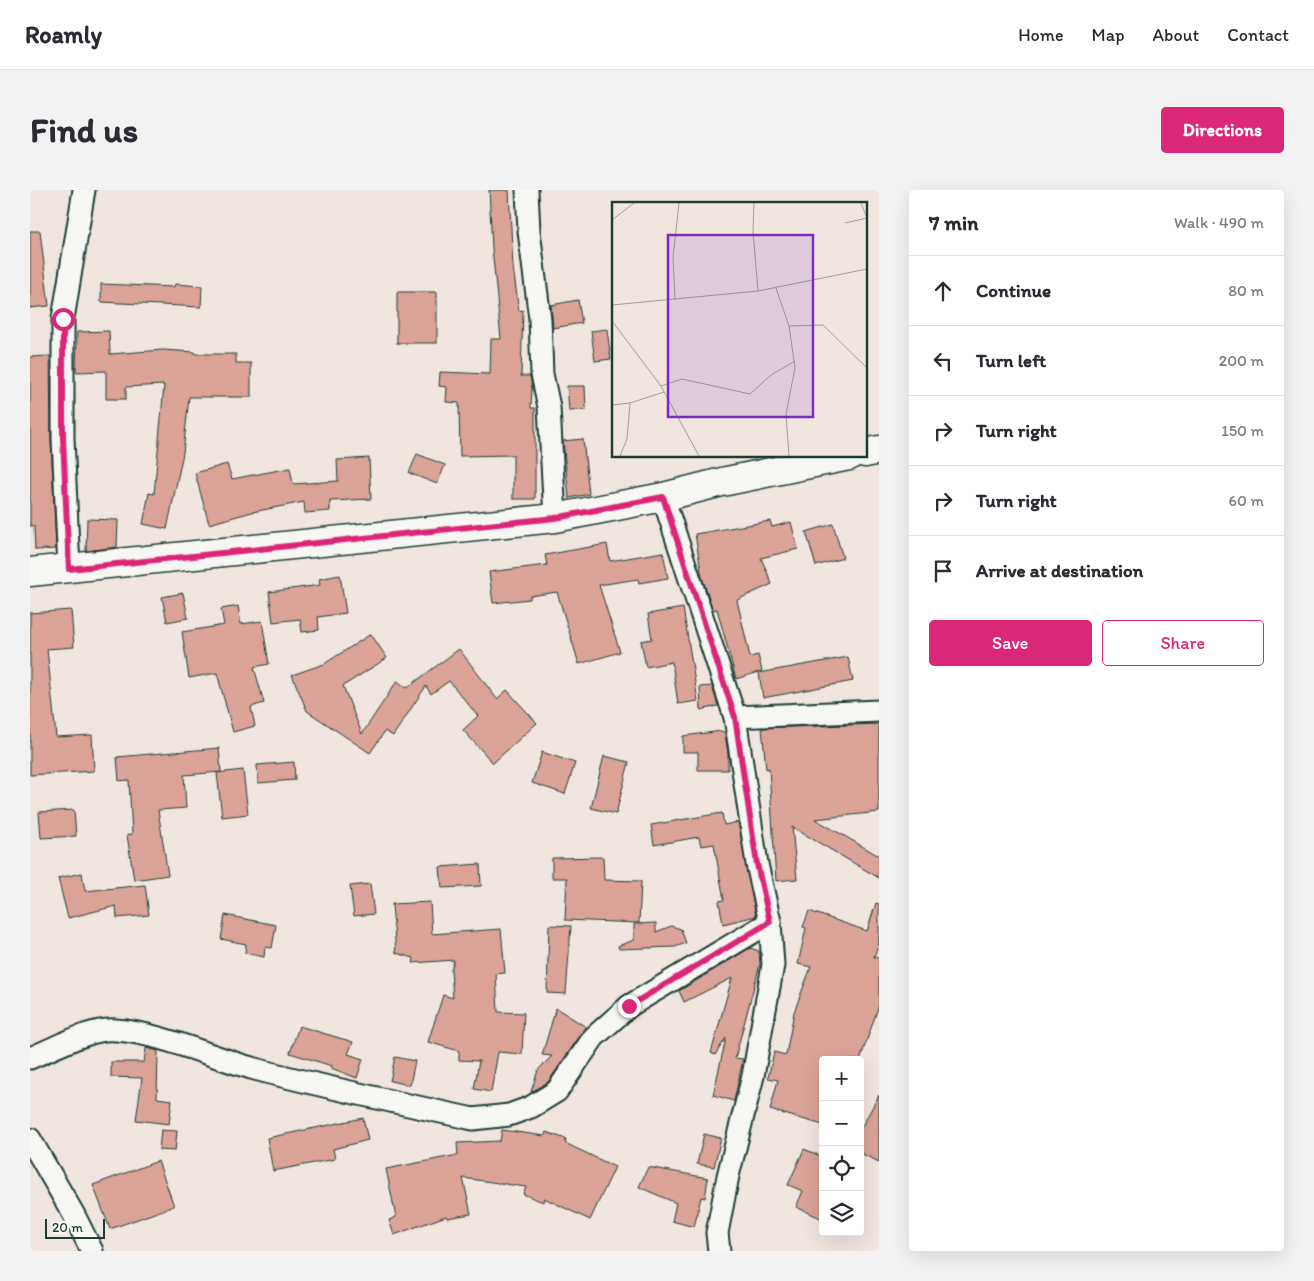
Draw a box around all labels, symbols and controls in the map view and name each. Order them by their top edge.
text: Roamly [25,20,102,49]
text: Home [1018,24,1064,46]
text: Map [1092,24,1125,46]
text: About [1153,24,1199,46]
text: Contact [1227,24,1289,46]
button: Directions [1161,107,1284,153]
text: Find us [30,109,138,151]
inset map [612,202,866,458]
text: 7 min [929,210,978,235]
text: Walk · 490 m [1174,213,1264,232]
icon: ahead [929,277,957,305]
text: Continue [976,279,1051,302]
text: 80 m [1228,281,1264,300]
route start [52,308,75,331]
icon: left [929,347,957,375]
text: Turn left [976,349,1046,372]
text: 200 m [1219,351,1264,370]
icon: right [929,417,957,445]
text: Turn right [976,419,1057,442]
text: 150 m [1221,421,1264,440]
icon: right [929,487,957,515]
text: Turn right [976,489,1057,512]
text: 60 m [1229,491,1264,510]
icon: arrive [929,557,957,585]
text: Arrive at destination [976,559,1143,582]
button: Save [929,620,1092,666]
button: Share [1102,620,1264,666]
route end [618,995,641,1018]
map controls [819,1056,864,1236]
button: + [819,1056,864,1101]
button: − [819,1101,864,1146]
button: locate [819,1146,864,1191]
button: layers [819,1191,864,1236]
scale bar [45,1216,105,1239]
text: 20 m [52,1219,83,1236]

